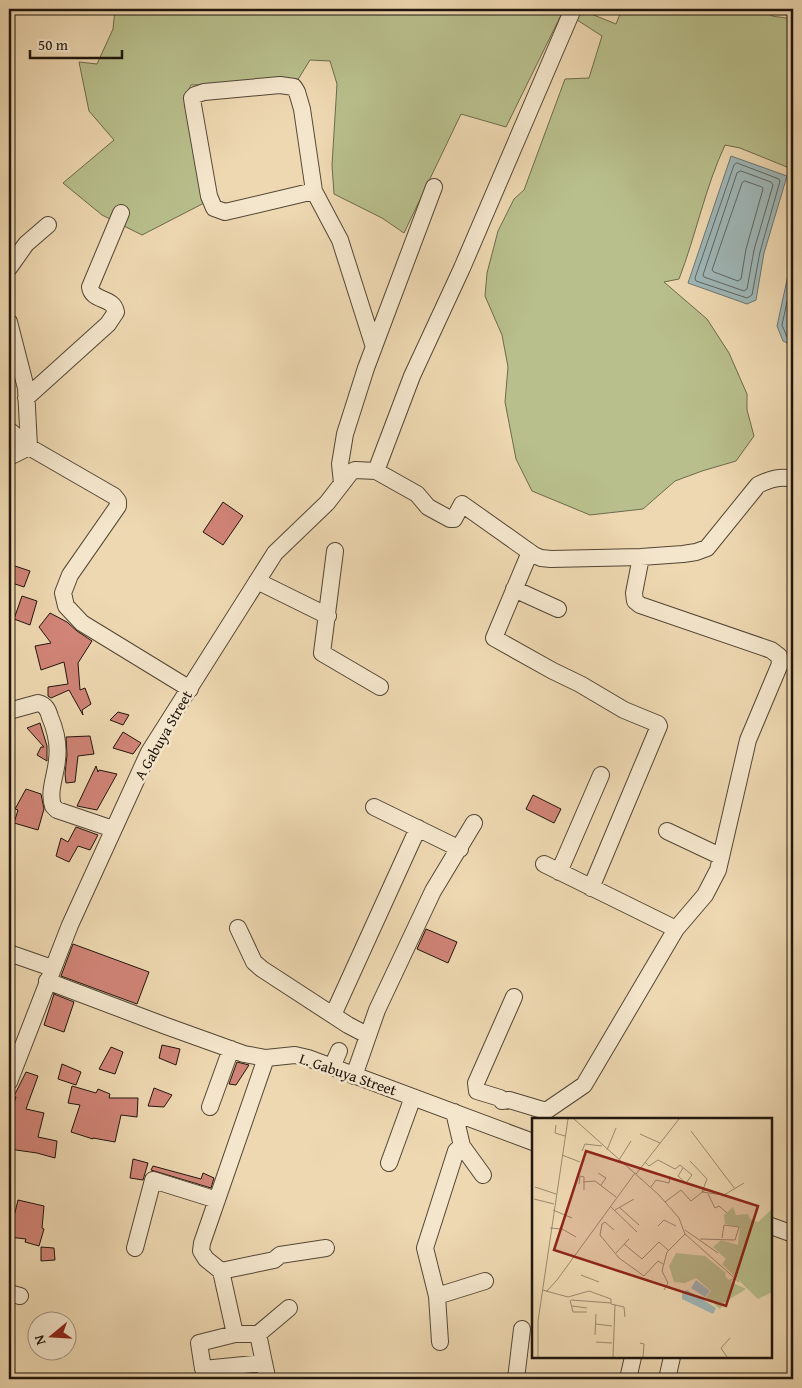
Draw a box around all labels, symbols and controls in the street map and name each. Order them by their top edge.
scale bar [30,28,122,60]
text: 50 m [38,34,69,55]
street label: A Gabuya Street [129,686,197,783]
street label: L. Gabuya Street [297,1048,400,1101]
inset map [532,1118,772,1358]
north arrow [28,1310,78,1360]
text: N [28,1332,51,1348]

